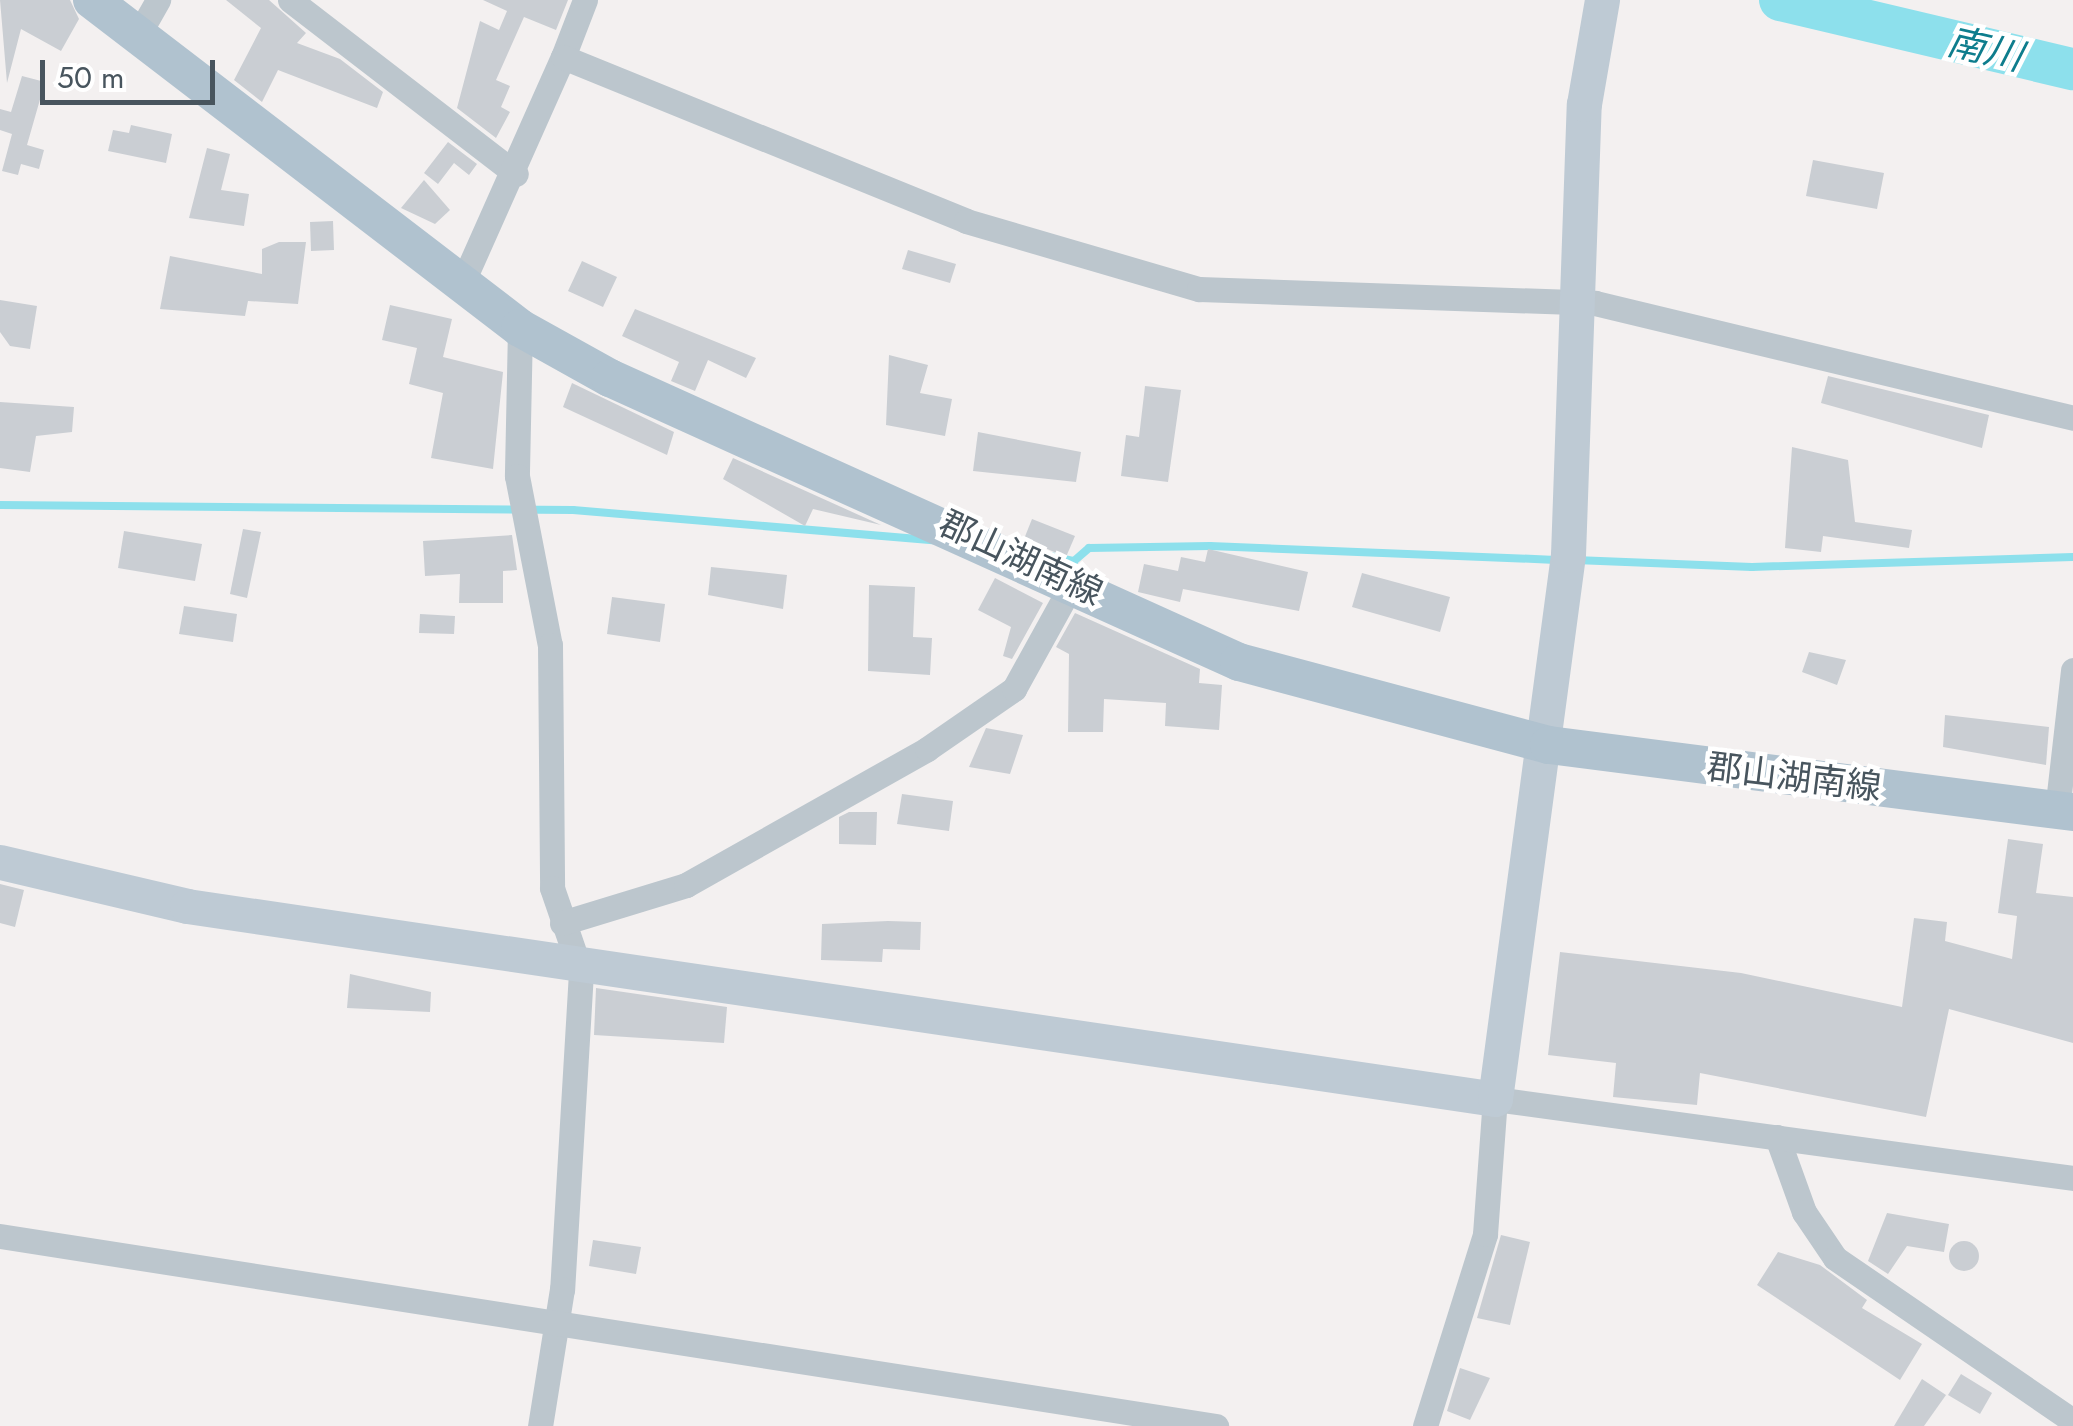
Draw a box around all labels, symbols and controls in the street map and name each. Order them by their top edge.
water label: 南川 [1943,18,2027,80]
scale bar [45,40,220,102]
text: 50 m [57,56,124,99]
street label: 郡山湖南線 [933,502,1109,614]
street label: 郡山湖南線 [1705,745,1883,809]

